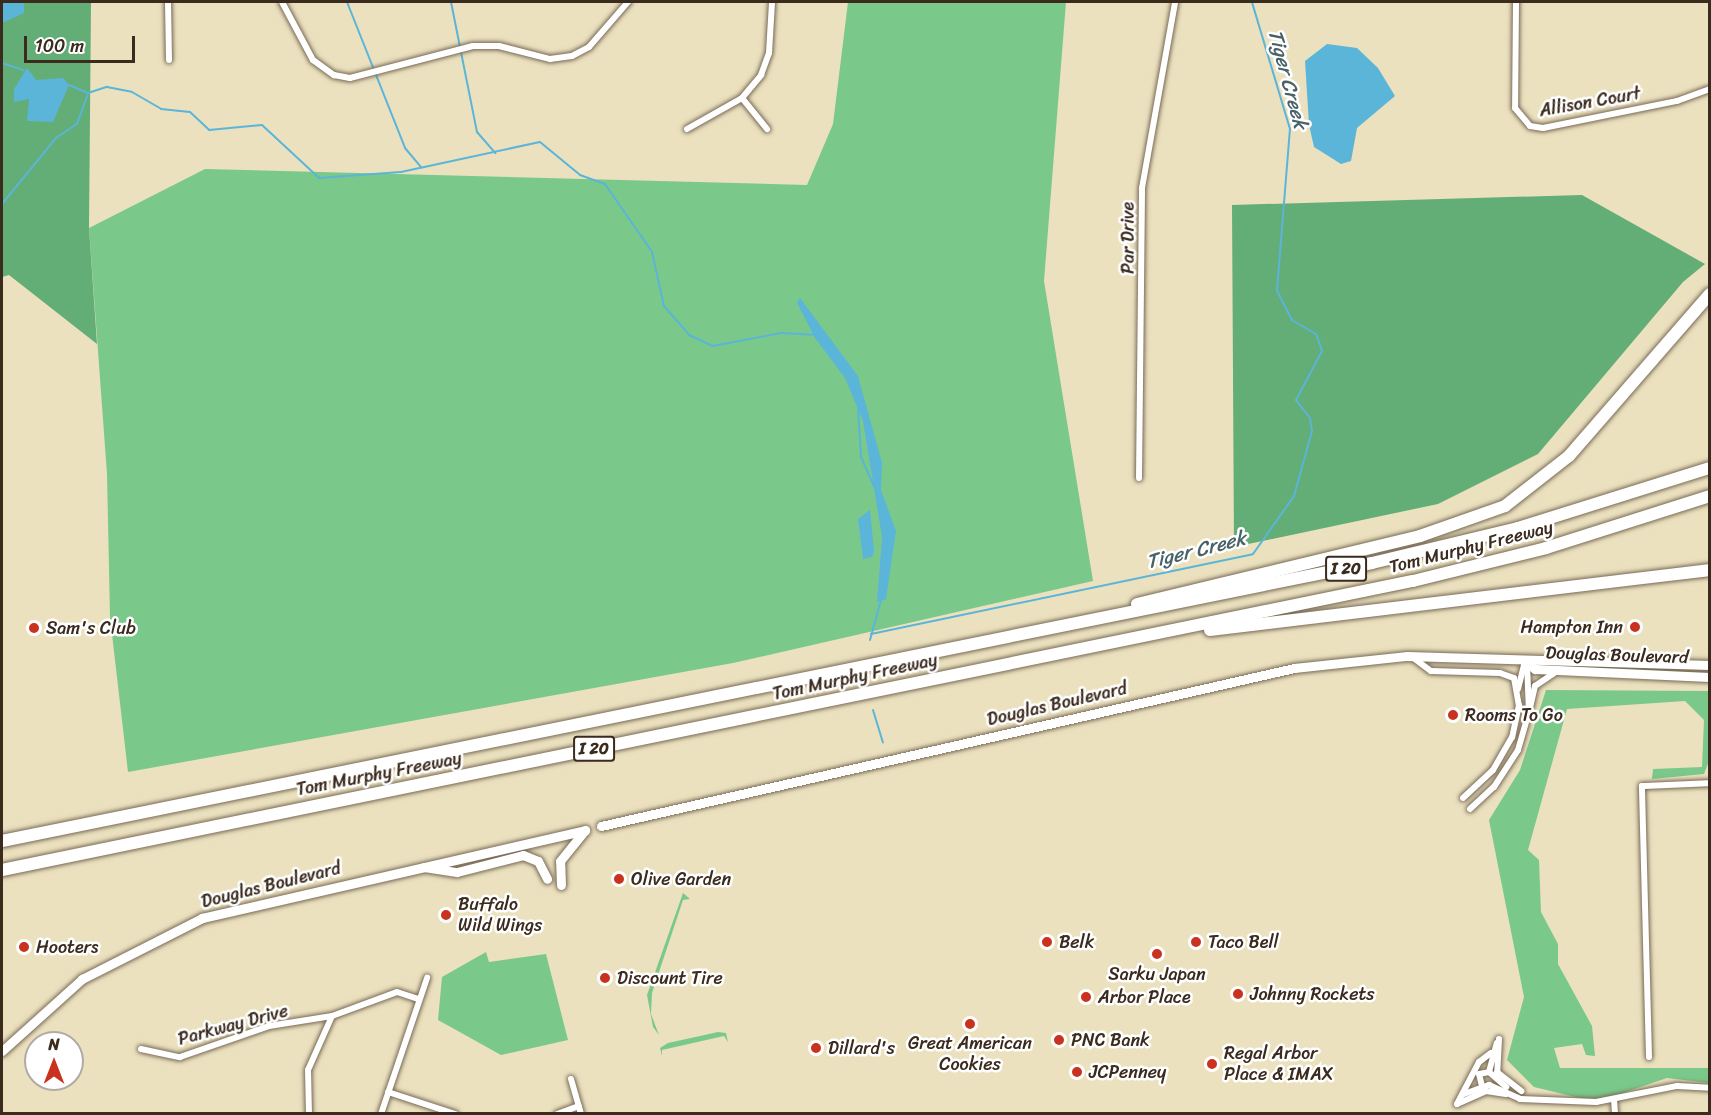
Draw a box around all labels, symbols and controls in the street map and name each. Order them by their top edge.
scale bar [27,24,138,62]
water label: Tiger Creek [1263,26,1313,132]
text: 100 m [35,30,84,62]
street label: Allison Court [1537,82,1643,122]
street label: Par Drive [1117,202,1139,274]
street label: Tom Murphy Freeway [1387,516,1555,578]
water label: Tiger Creek [1143,526,1249,574]
road number: I 20 [1325,556,1367,582]
place label: Hampton Inn [1521,616,1623,638]
place label: Sam's Club [46,617,135,639]
marker: Hampton Inn [1628,620,1642,634]
marker: Sam's Club [27,621,41,635]
street label: Douglas Boulevard [1545,642,1689,668]
street label: Tom Murphy Freeway [771,649,939,705]
street label: Douglas Boulevard [985,677,1129,731]
place label: Rooms To Go [1465,704,1564,726]
marker: Rooms To Go [1446,708,1460,722]
road number: I 20 [573,736,615,762]
street label: Tom Murphy Freeway [295,747,463,801]
street label: Douglas Boulevard [199,857,343,913]
place label: Olive Garden [631,868,731,890]
marker: Olive Garden [612,872,626,886]
place label: Buffalo Wild Wings [458,894,541,936]
marker: Buffalo Wild Wings [439,908,453,922]
place label: Belk [1059,931,1094,953]
place label: Taco Bell [1208,931,1279,953]
marker: Belk [1040,935,1054,949]
marker: Taco Bell [1189,935,1203,949]
place label: Hooters [36,936,98,958]
marker: Hooters [17,940,31,954]
marker: Sarku Japan [1150,947,1164,961]
place label: Sarku Japan [1108,963,1206,985]
place label: Discount Tire [617,967,723,989]
marker: Discount Tire [598,971,612,985]
place label: Johnny Rockets [1250,983,1374,1005]
place label: Arbor Place [1098,986,1191,1008]
marker: Johnny Rockets [1231,987,1245,1001]
marker: Arbor Place [1079,990,1093,1004]
street label: Parkway Drive [176,1000,290,1050]
marker: Great American Cookies [963,1017,977,1031]
place label: PNC Bank [1071,1029,1150,1051]
text: N [48,1030,60,1059]
north arrow [24,1031,84,1091]
place label: Great American Cookies [908,1033,1032,1076]
marker: PNC Bank [1052,1033,1066,1047]
place label: Dillard's [828,1037,895,1059]
marker: Dillard's [809,1041,823,1055]
place label: Regal Arbor Place & IMAX [1224,1043,1333,1086]
marker: Regal Arbor Place & IMAX [1205,1057,1219,1071]
place label: JCPenney [1089,1061,1166,1083]
marker: JCPenney [1070,1065,1084,1079]

